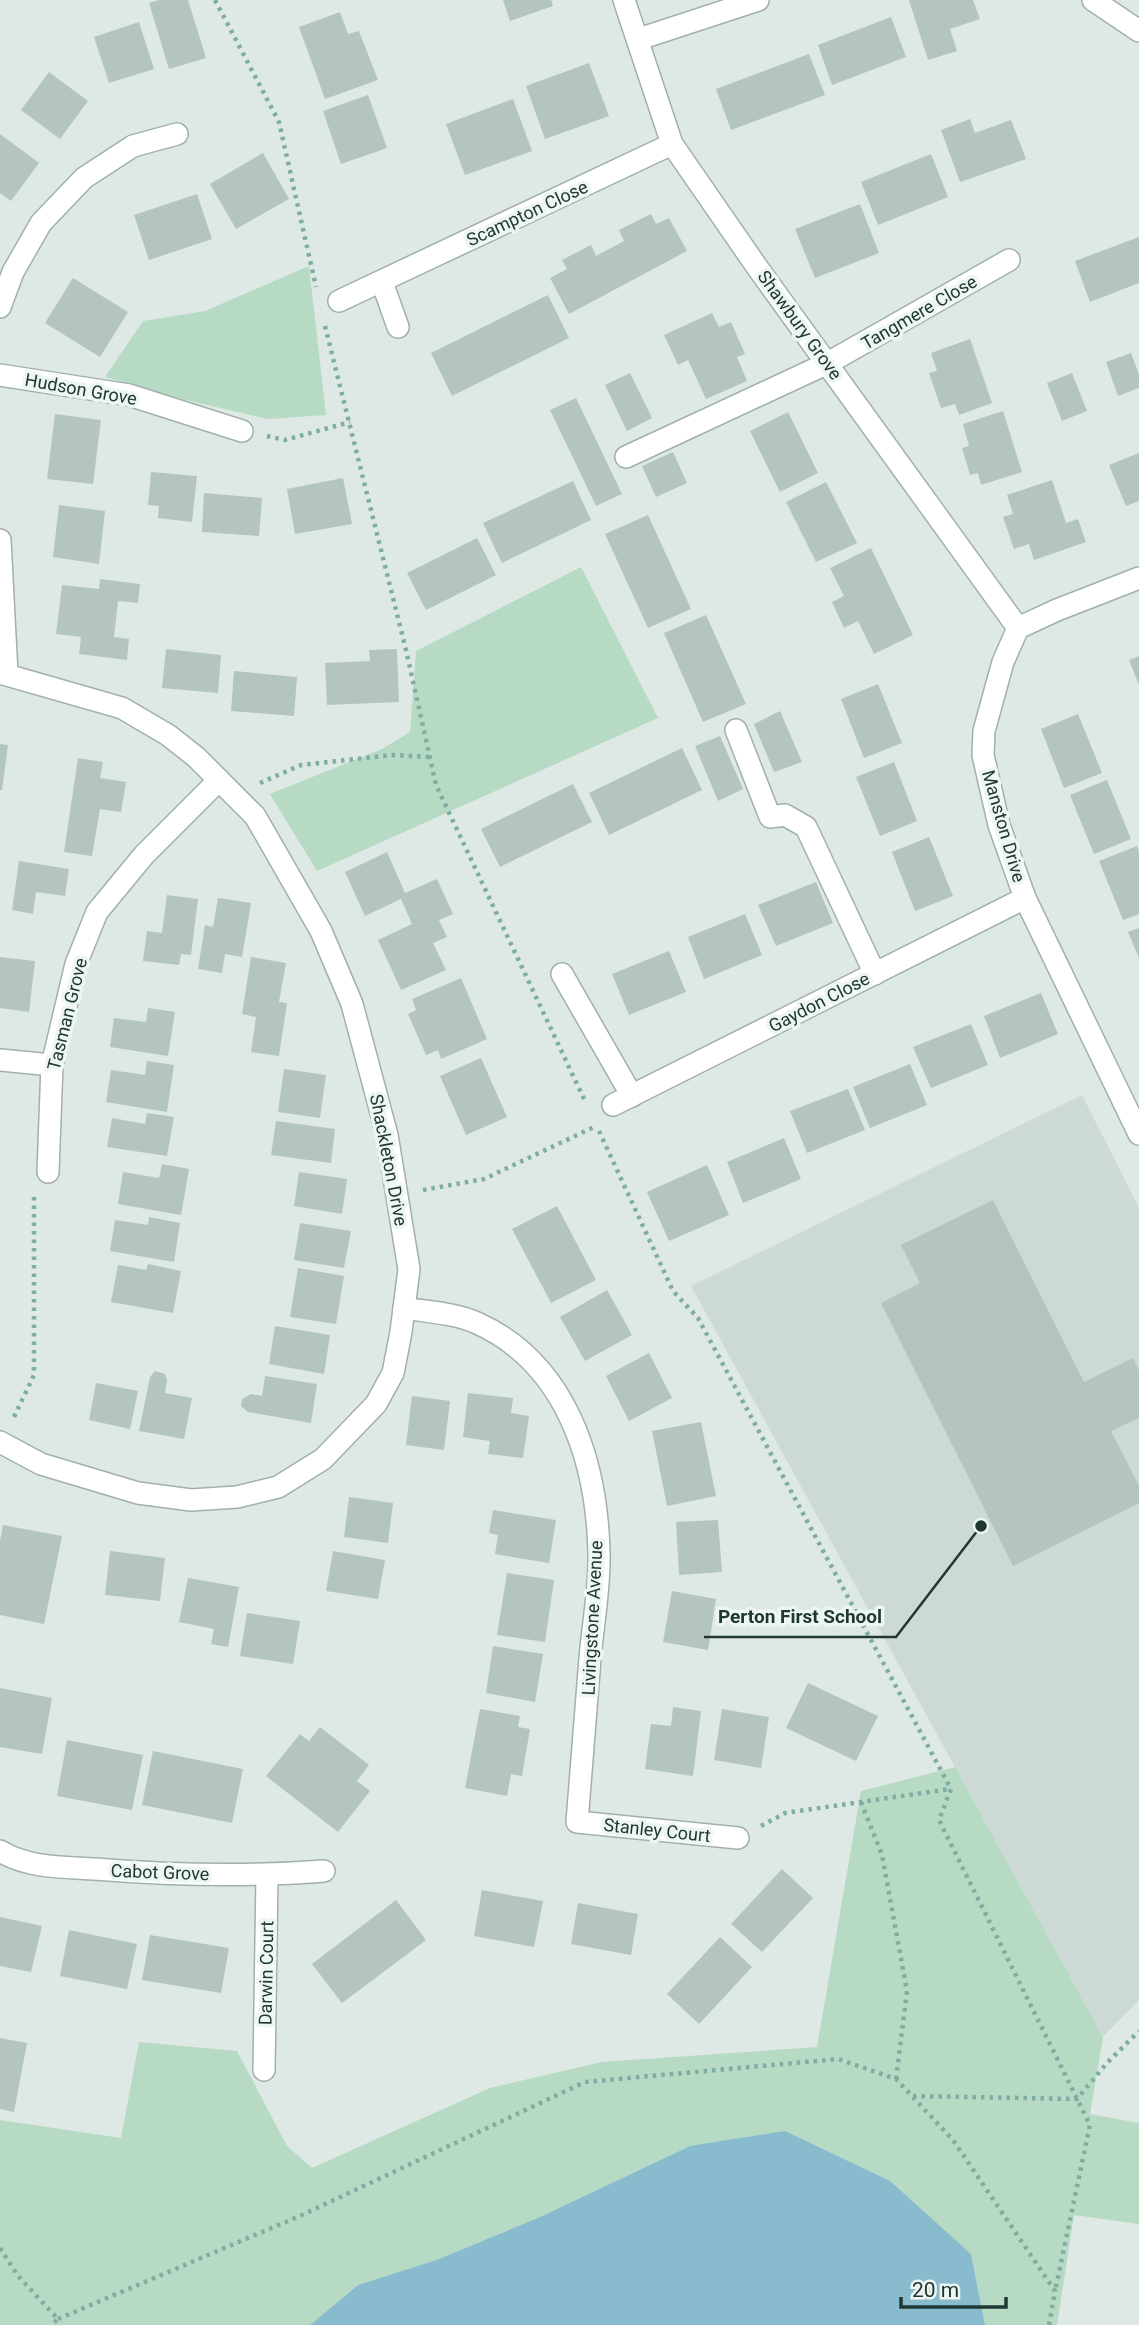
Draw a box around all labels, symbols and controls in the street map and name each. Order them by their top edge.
street label: Scampton Close [463,176,591,250]
street label: Shawbury Grove [753,266,847,384]
street label: Tangmere Close [857,270,981,354]
street label: Hudson Grove [23,369,139,409]
street label: Manston Drive [978,768,1030,884]
street label: Tasman Grove [43,956,91,1072]
street label: Gaydon Close [765,968,873,1036]
street label: Shackleton Drive [366,1092,412,1228]
street label: Livingstone Avenue [577,1540,607,1696]
callout: Perton First School [704,1597,896,1637]
text: Perton First School [718,1605,882,1628]
street label: Stanley Court [602,1814,712,1846]
street label: Cabot Grove [110,1860,210,1884]
street label: Darwin Court [255,1920,277,2025]
scale bar [901,2266,1006,2310]
text: 20 m [912,2278,959,2302]

